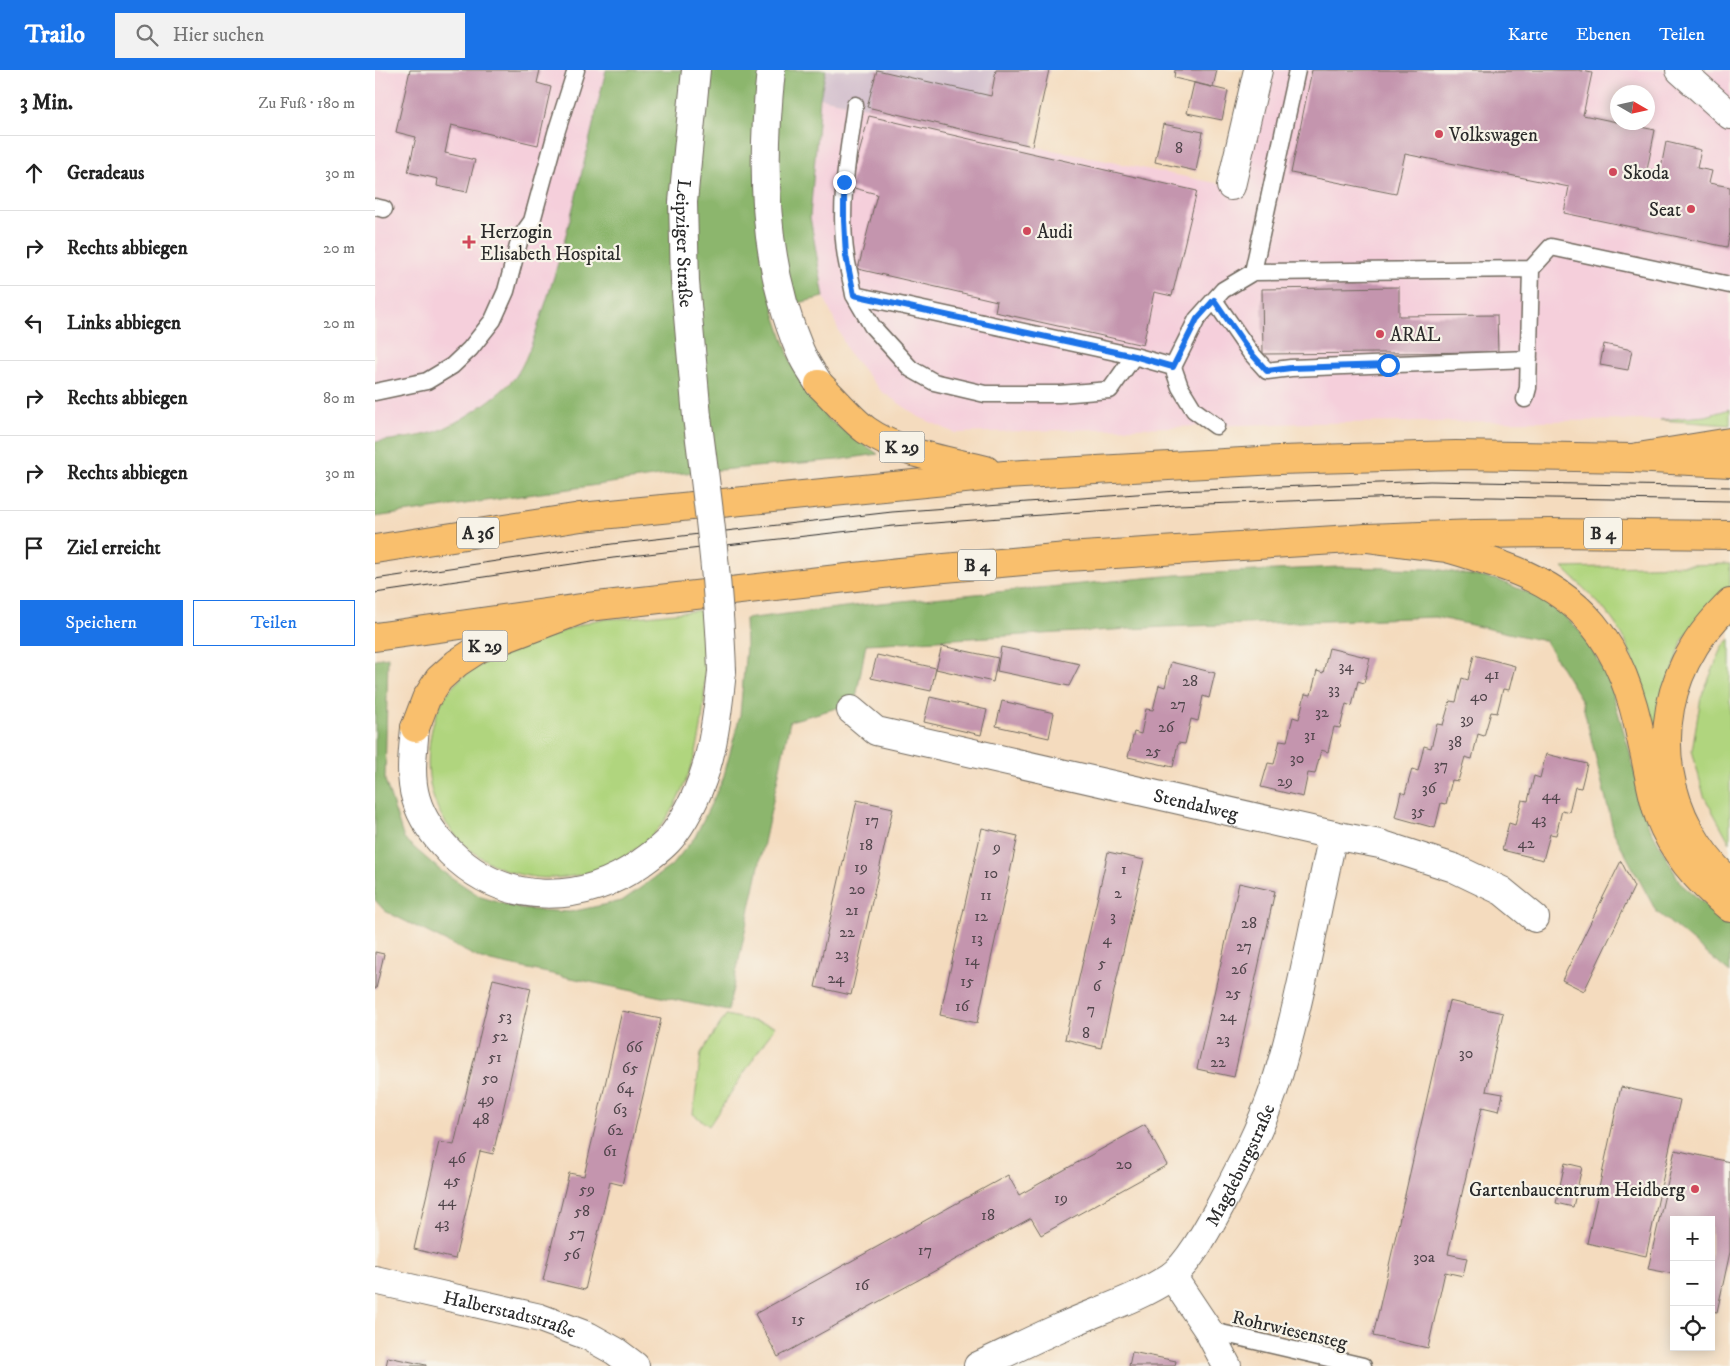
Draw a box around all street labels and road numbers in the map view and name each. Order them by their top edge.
street label: Leipziger Straße [670,178,697,309]
road number: K 29 [879,432,925,462]
road number: A 36 [457,518,499,548]
road number: B 4 [1584,518,1622,548]
road number: B 4 [958,550,996,580]
road number: K 29 [463,630,507,662]
street label: Stendalweg [1151,785,1241,826]
street label: Magdeburgstraße [1201,1101,1281,1231]
street label: Halberstadtstraße [441,1286,579,1344]
street label: Rohrwiesensteg [1230,1306,1350,1355]

